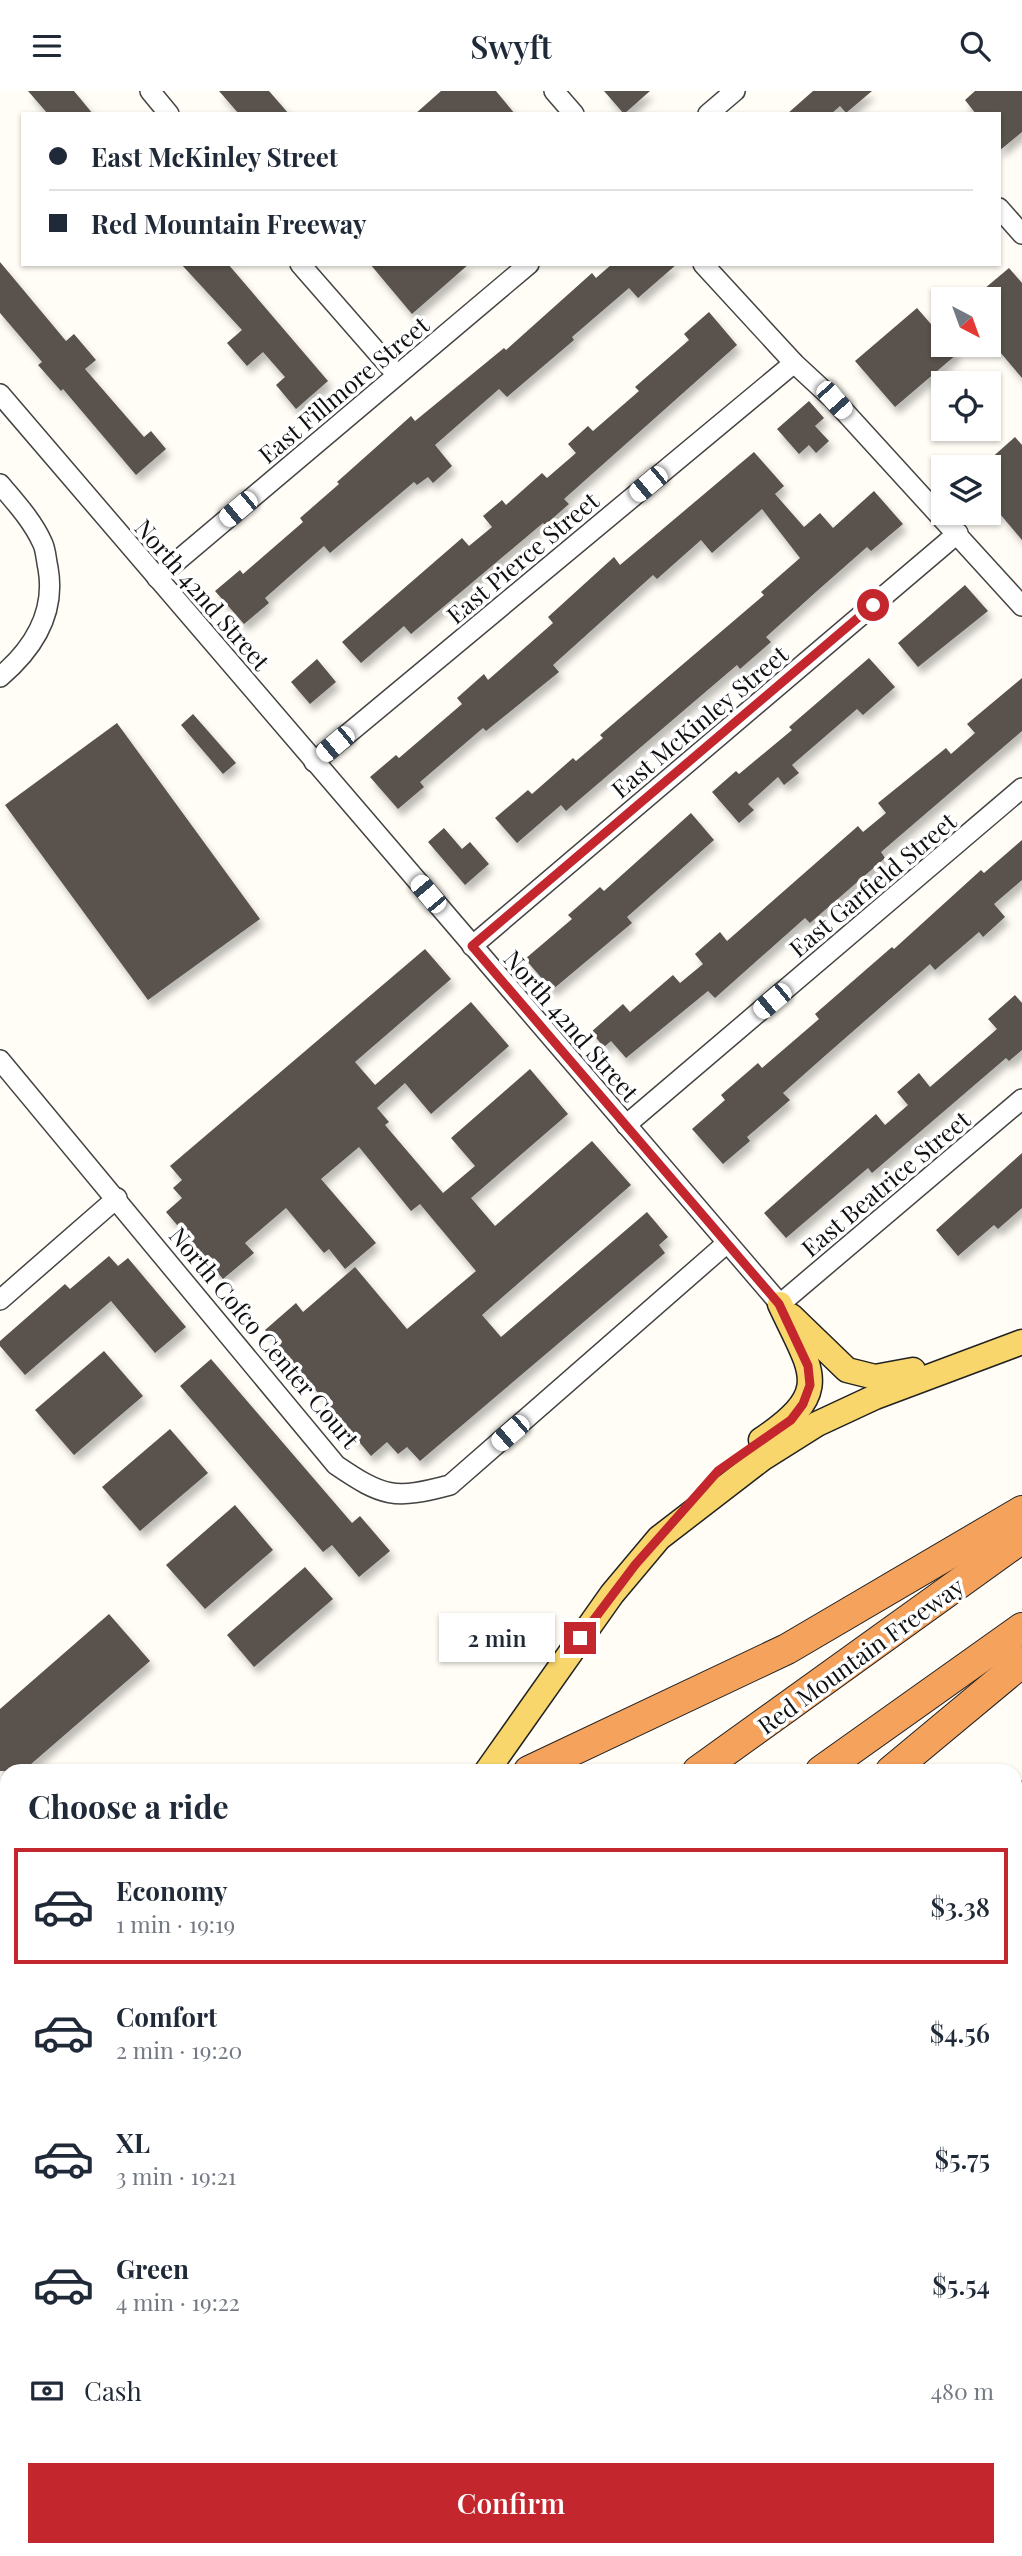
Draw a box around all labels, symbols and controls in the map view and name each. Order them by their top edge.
text: Swyft [470,24,552,67]
icon: menu [28,27,66,65]
icon: search [956,27,994,65]
text: East McKinley Street [91,139,338,174]
text: Red Mountain Freeway [91,206,367,241]
north arrow [931,287,1001,357]
map controls [931,287,1001,525]
street label: East Fillmore Street [251,308,435,470]
button: locate [931,371,1001,441]
car [813,377,856,423]
button: layers [931,455,1001,525]
car [626,462,671,506]
street label: East Pierce Street [439,484,605,630]
car [216,487,261,531]
street label: North 42nd Street [128,512,278,677]
route start [857,589,889,621]
street label: East McKinley Street [604,637,794,804]
car [313,722,358,766]
street label: East Garfield Street [782,804,963,963]
car [407,871,450,917]
street label: North 42nd Street [497,943,647,1108]
car [750,979,795,1023]
street label: East Beatrice Street [794,1103,976,1263]
street label: North Cofco Center Court [163,1220,367,1455]
car [488,1411,533,1455]
street label: Red Mountain Freeway [750,1569,970,1741]
callout: 2 min [440,1613,556,1663]
text: 2 min [468,1622,526,1653]
route end [564,1622,596,1654]
text: Choose a ride [28,1784,229,1827]
text: Economy [116,1873,227,1908]
icon: car [32,1875,95,1938]
text: $3.38 [930,1889,990,1924]
text: 1 min · 19:19 [116,1908,235,1939]
text: Comfort [116,1999,217,2034]
icon: car [32,2001,95,2064]
text: $4.56 [930,2015,990,2050]
text: 2 min · 19:20 [116,2034,242,2065]
text: XL [116,2125,150,2160]
icon: car [32,2127,95,2190]
text: $5.75 [934,2141,990,2176]
text: 3 min · 19:21 [116,2160,236,2191]
text: Green [116,2251,189,2286]
icon: car [32,2253,95,2316]
text: $5.54 [932,2267,990,2302]
text: 4 min · 19:22 [116,2286,240,2317]
icon: cash [28,2372,66,2410]
text: Cash [84,2373,142,2408]
text: 480 m [931,2375,994,2406]
button: Confirm [28,2463,994,2543]

